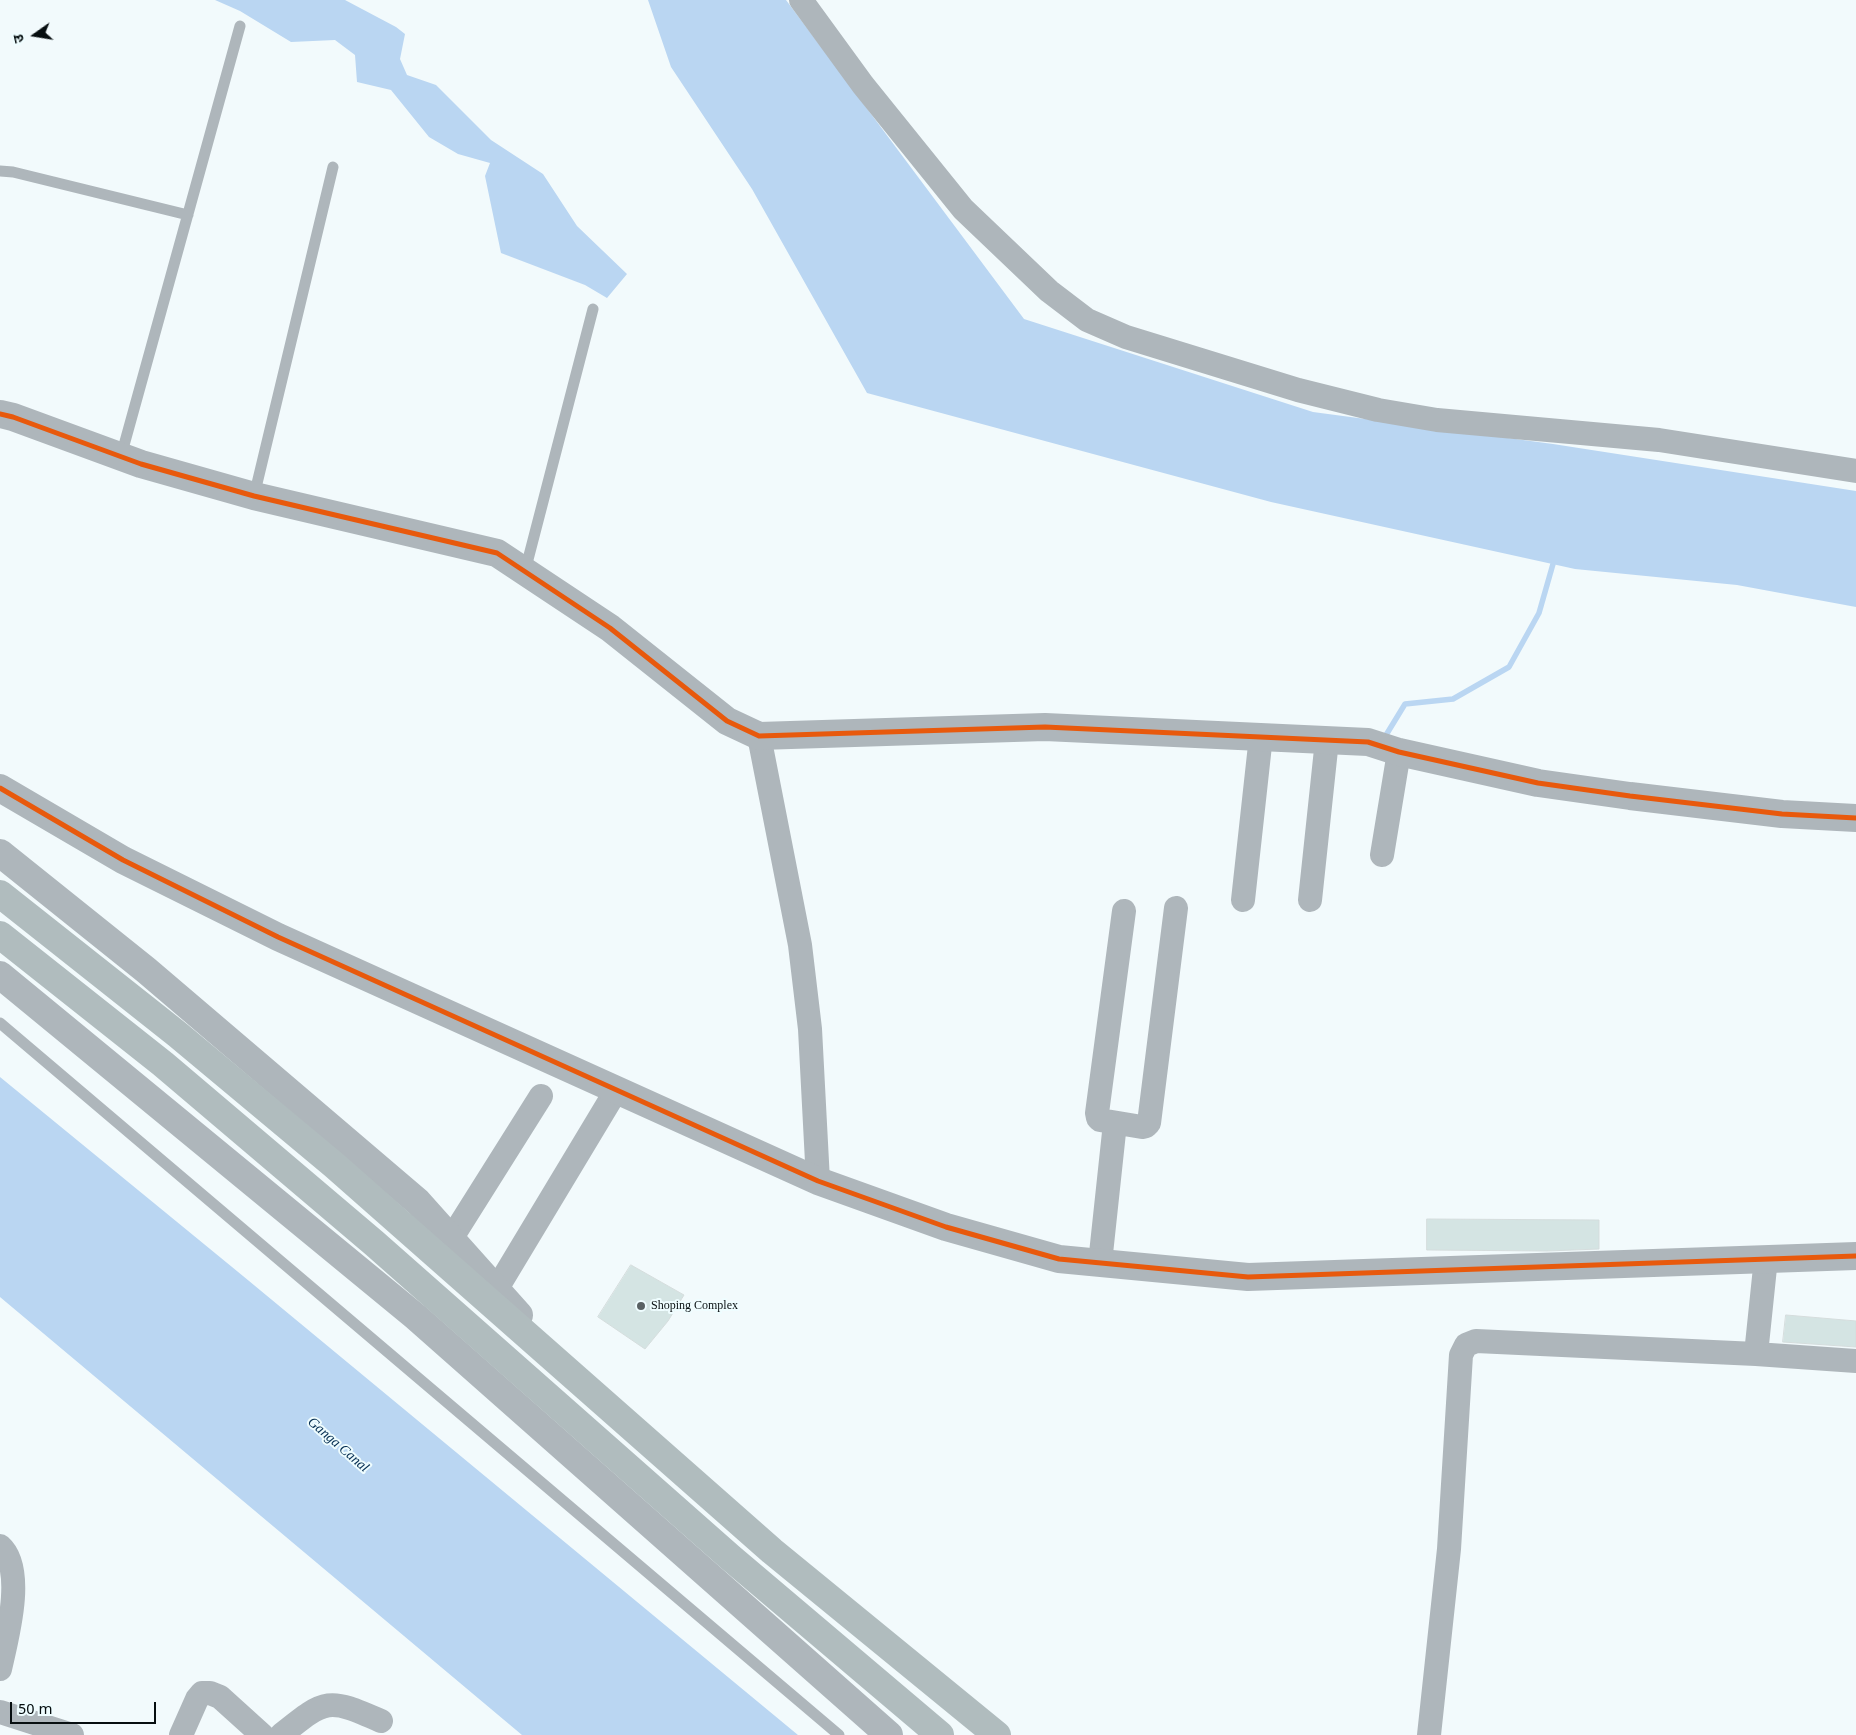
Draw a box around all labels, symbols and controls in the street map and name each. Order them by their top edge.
north arrow [10,10,60,60]
text: उ [10,32,30,45]
place label: Shoping Complex [651,1299,750,1313]
marker: Shoping Complex [635,1300,647,1312]
water label: Ganga Canal [301,1411,375,1479]
scale bar [12,1692,159,1724]
text: 50 m [18,1701,52,1720]

